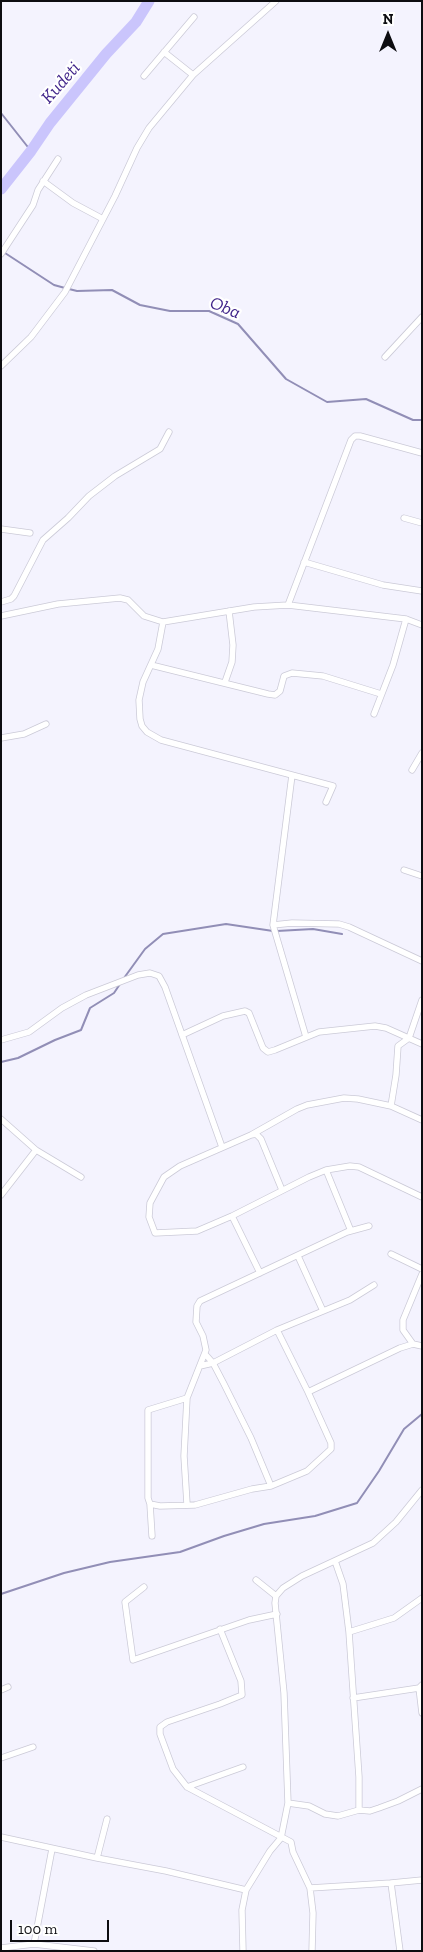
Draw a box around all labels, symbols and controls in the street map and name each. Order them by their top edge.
north arrow [363,10,413,60]
text: N [383,11,393,28]
water label: Kudeti [37,58,85,108]
water label: Oba [207,292,243,324]
scale bar [12,1910,111,1942]
text: 100 m [18,1920,57,1938]

